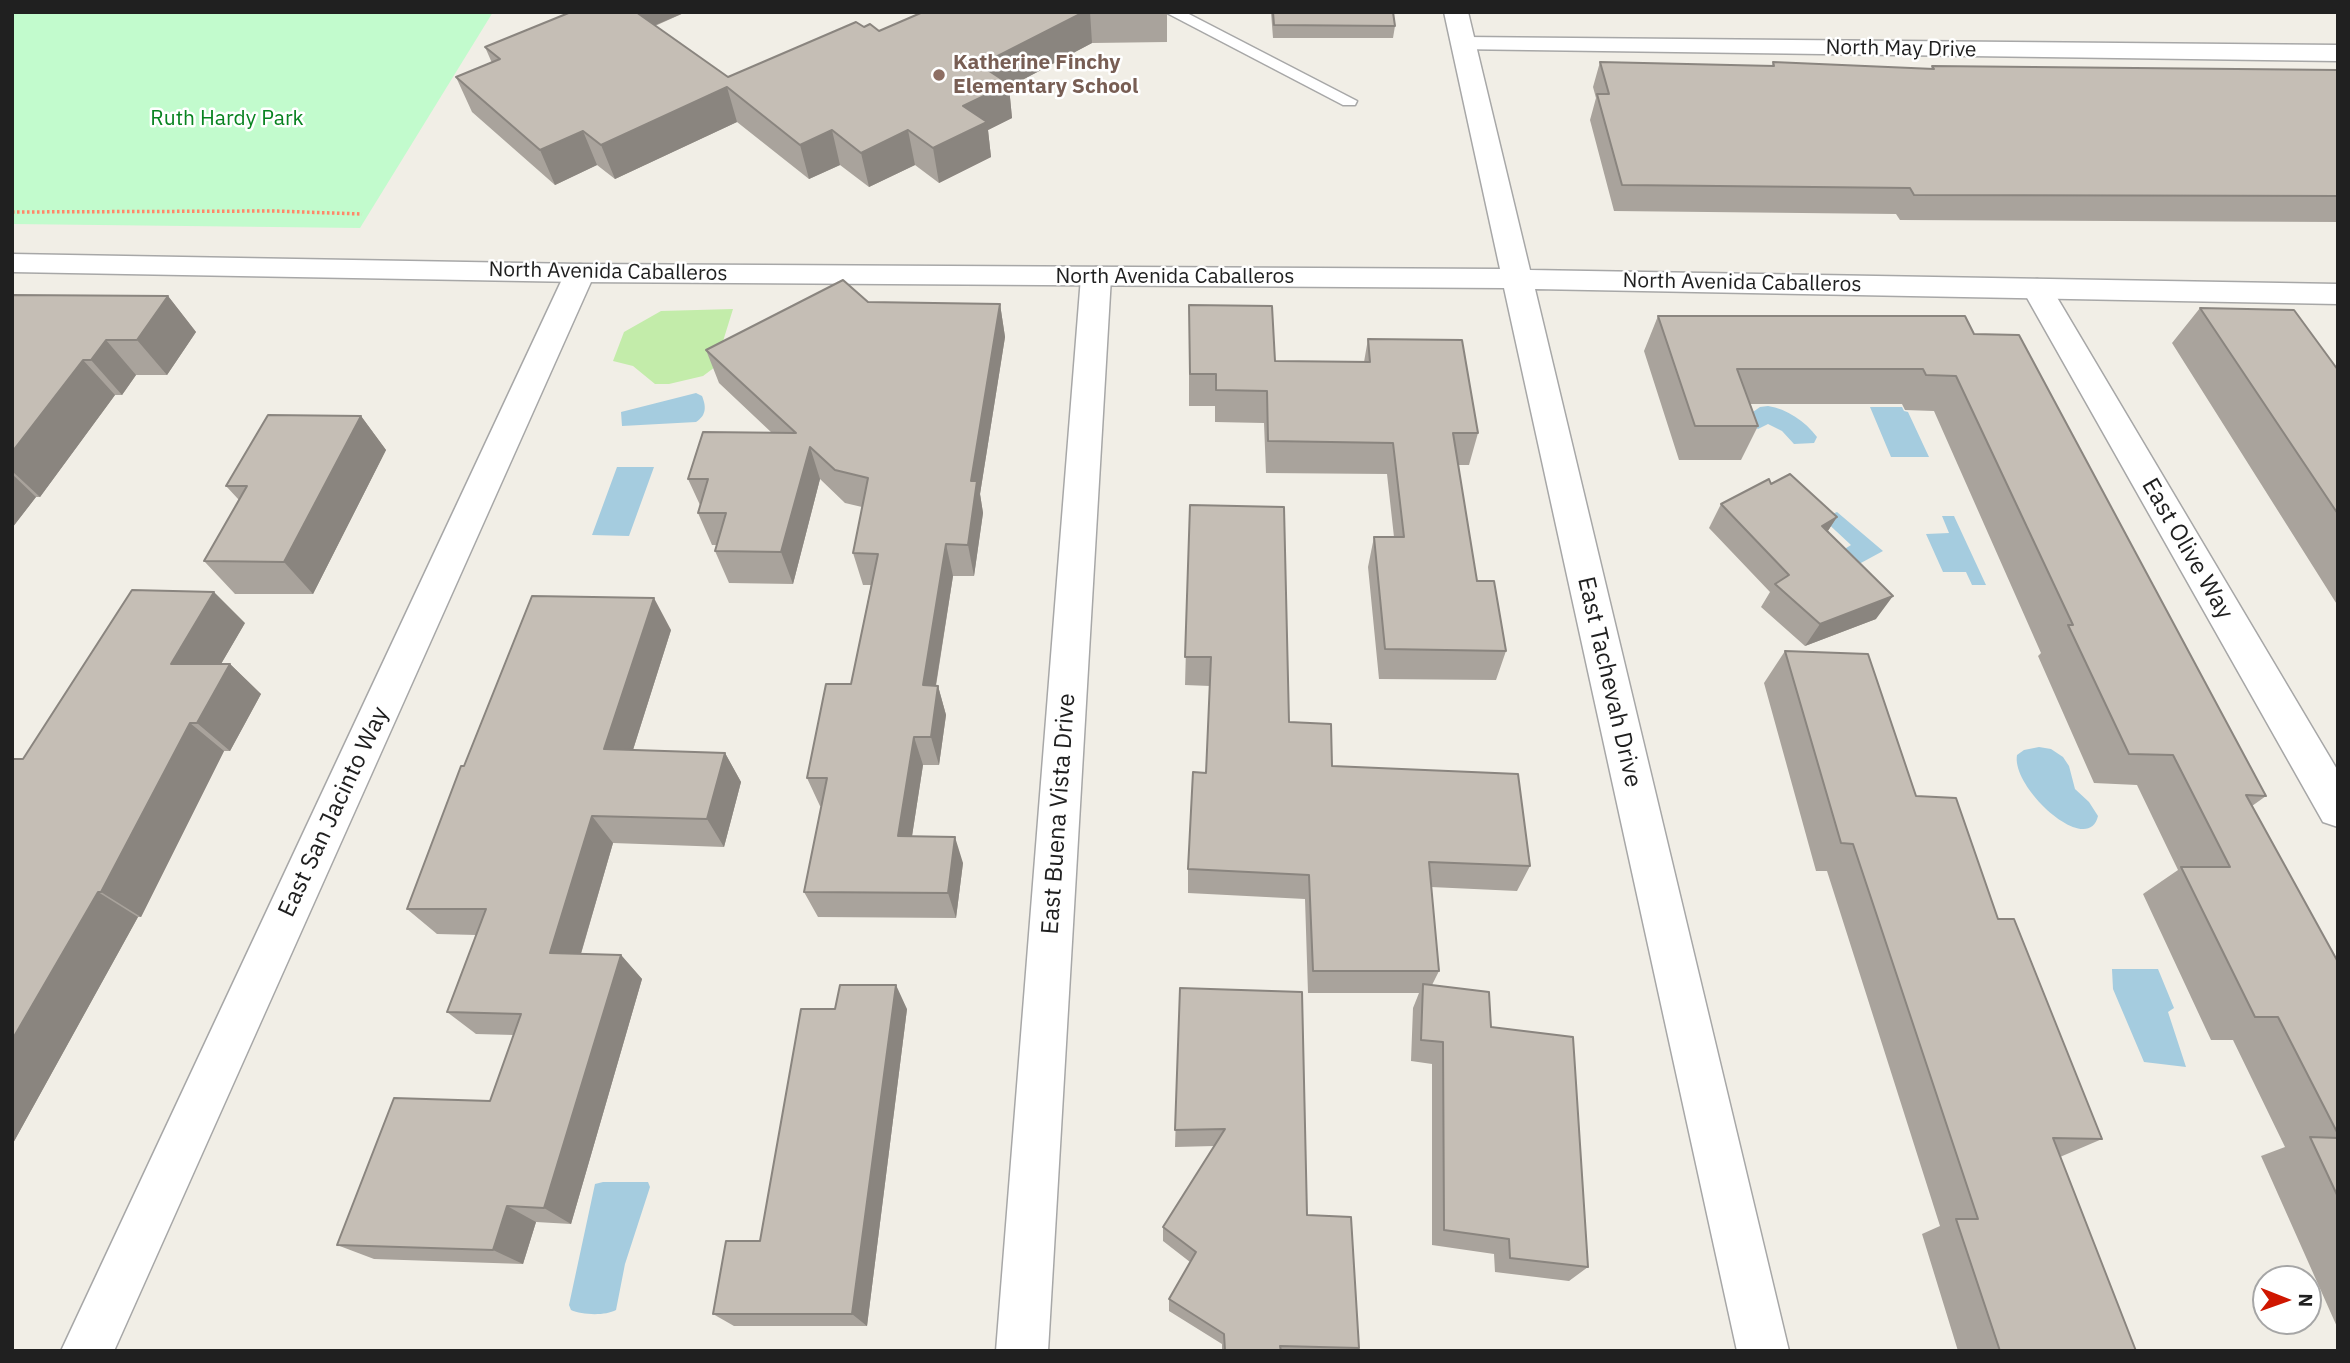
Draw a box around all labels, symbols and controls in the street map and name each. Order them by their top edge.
street label: North May Drive [1825,35,1977,63]
place label: Katherine Finchy Elementary School [953,50,1138,100]
marker: Katherine Finchy Elementary School [931,67,947,83]
park label: Ruth Hardy Park [150,106,304,132]
street label: North Avenida Caballeros [488,257,728,287]
street label: North Avenida Caballeros [1055,264,1295,290]
street label: North Avenida Caballeros [1622,268,1862,298]
street label: East Olive Way [2135,473,2239,625]
street label: East Tachevah Drive [1571,574,1647,790]
street label: East Buena Vista Drive [1036,692,1082,936]
street label: East San Jacinto Way [273,702,395,922]
north arrow [2252,1265,2322,1335]
text: N [2294,1293,2318,1307]

